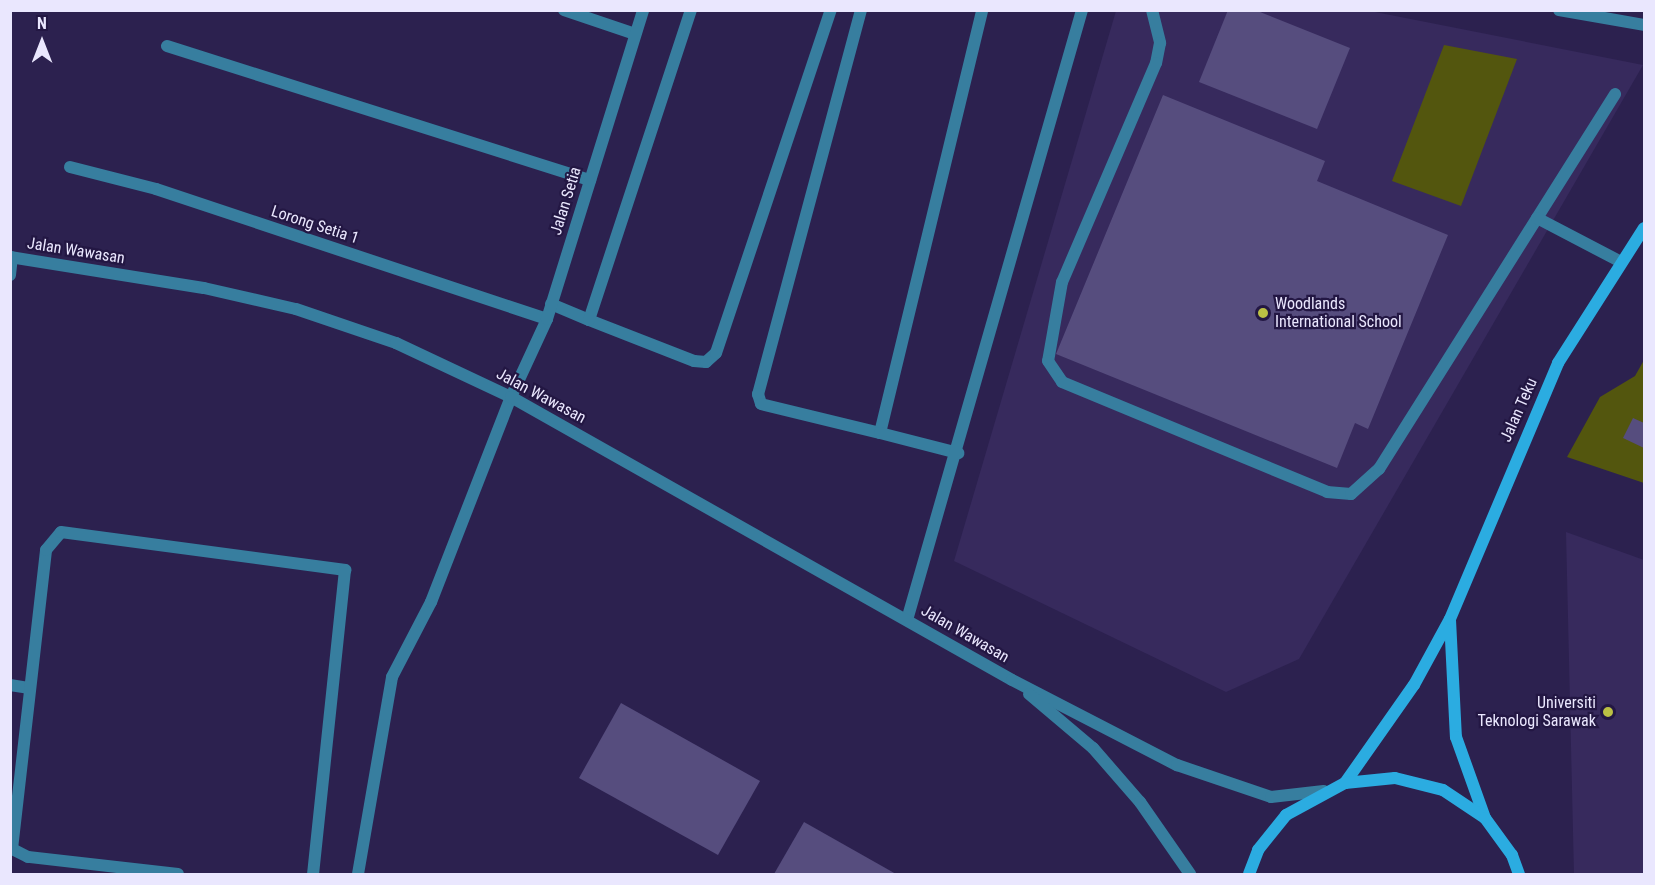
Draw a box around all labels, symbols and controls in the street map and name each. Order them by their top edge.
north arrow [12,12,72,72]
text: N [37,14,47,33]
street label: Jalan Setia [547,165,585,237]
street label: Lorong Setia 1 [269,202,361,248]
street label: Jalan Wawasan [26,234,126,268]
place label: Woodlands International School [1275,294,1402,332]
marker: Woodlands International School [1256,306,1270,320]
street label: Jalan Wawasan [493,364,589,428]
street label: Jalan Teku [1496,375,1542,445]
street label: Jalan Wawasan [918,601,1012,667]
place label: Universiti Teknologi Sarawak [1478,693,1596,731]
marker: Universiti Teknologi Sarawak [1601,705,1615,719]

